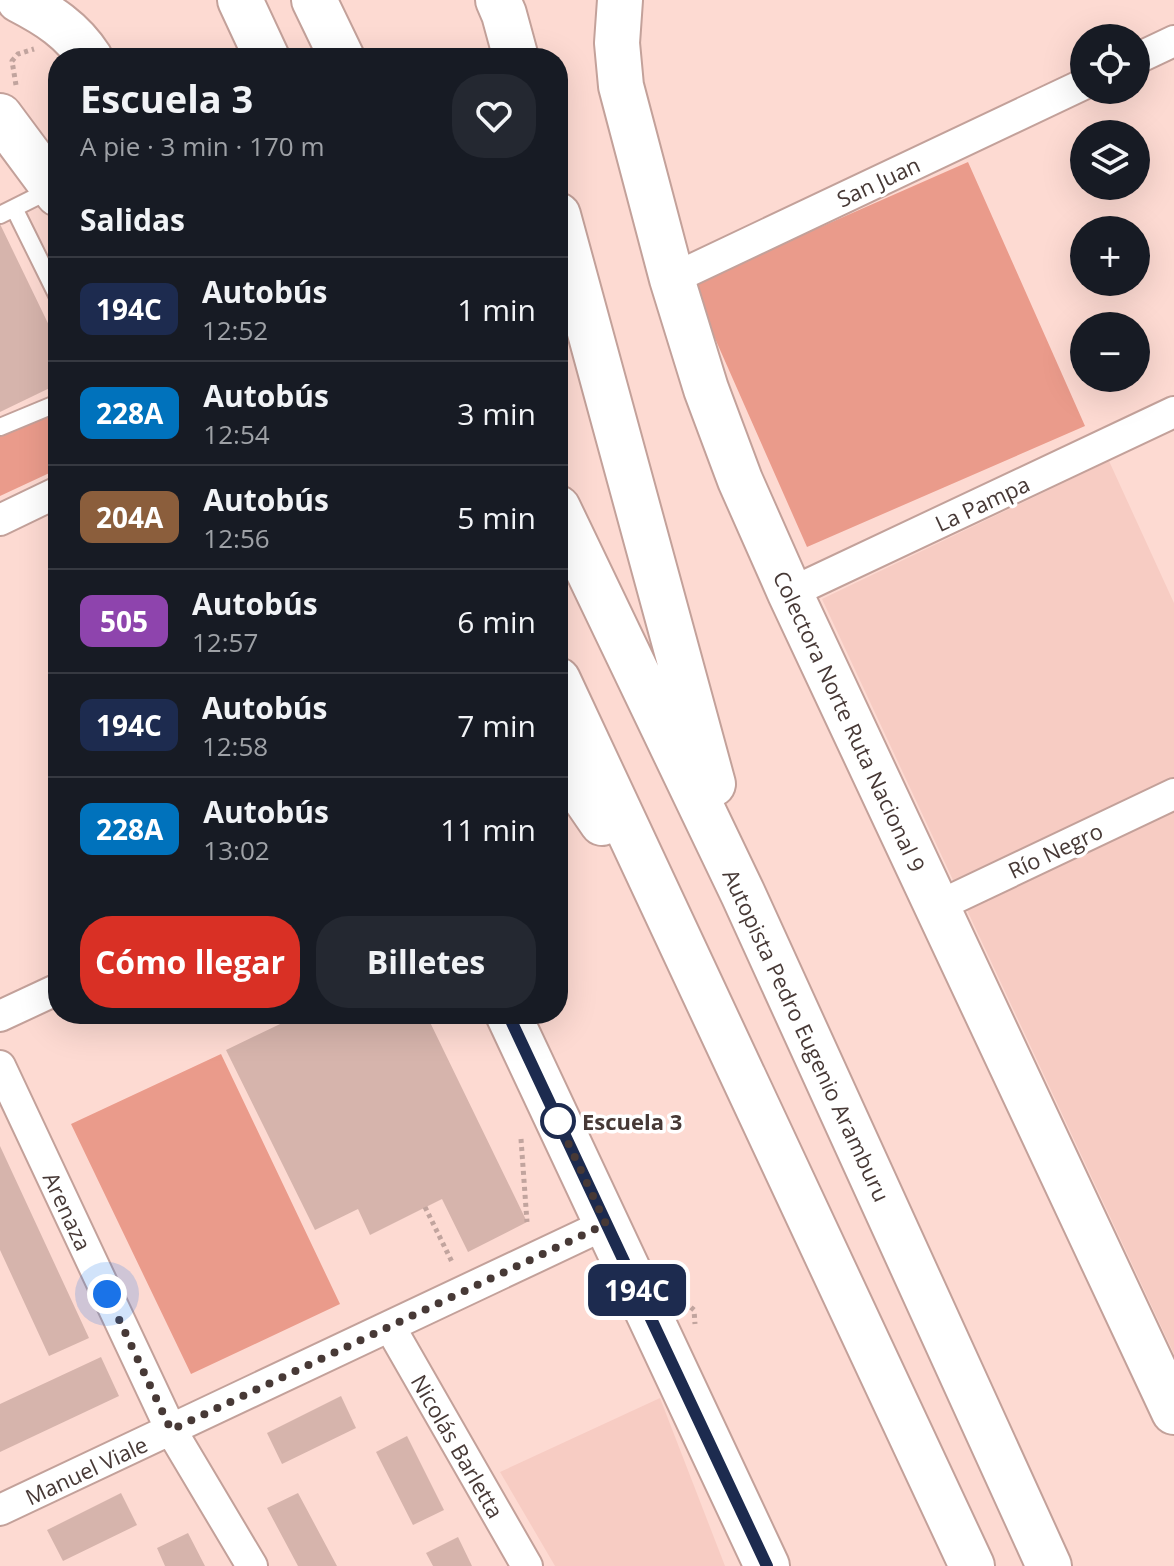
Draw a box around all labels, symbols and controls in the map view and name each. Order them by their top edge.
map controls [1070,24,1150,392]
button: locate [1070,24,1150,104]
text: Escuela 3 [80,72,253,124]
button: heart [452,74,536,158]
button: layers [1070,120,1150,200]
text: A pie · 3 min · 170 m [80,128,325,164]
street label: San Juan [831,149,925,213]
text: Salidas [80,199,185,240]
button: + [1070,216,1150,296]
text: Autobús [202,271,328,312]
text: 1 min [457,289,536,330]
text: 194C [96,290,162,328]
text: 12:52 [202,312,268,348]
button: − [1070,312,1150,392]
text: Autobús [203,375,329,416]
text: 3 min [457,393,536,434]
text: 228A [96,394,163,432]
text: 12:54 [203,416,270,452]
street label: La Pampa [930,468,1034,538]
text: Autobús [203,479,329,520]
text: 5 min [457,497,536,538]
text: 204A [96,498,163,536]
text: 12:56 [203,520,270,556]
street label: Colectora Norte Ruta Nacional 9 [767,566,933,876]
text: Autobús [192,583,318,624]
text: 6 min [457,601,536,642]
text: 505 [100,602,148,640]
text: 12:57 [192,624,258,660]
text: Autobús [202,687,328,728]
text: 7 min [457,705,536,746]
text: 194C [96,706,162,744]
text: 12:58 [202,728,268,764]
text: Autobús [203,791,329,832]
text: 11 min [440,809,536,850]
text: 228A [96,810,163,848]
street label: Río Negro [1003,815,1107,885]
text: 13:02 [203,832,270,868]
street label: Autopista Pedro Eugenio Aramburu [717,864,897,1206]
button: Cómo llegar [80,916,300,1008]
button: Billetes [316,916,536,1008]
marker: Escuela 3 [541,1104,575,1138]
place label: Escuela 3 [582,1106,682,1136]
street label: Arenaza [37,1167,99,1255]
line badge: 194C [581,1264,693,1316]
text: 194C [604,1271,670,1309]
your location [87,1274,127,1314]
street label: Nicolás Barletta [405,1369,511,1523]
street label: Manuel Viale [20,1429,152,1511]

